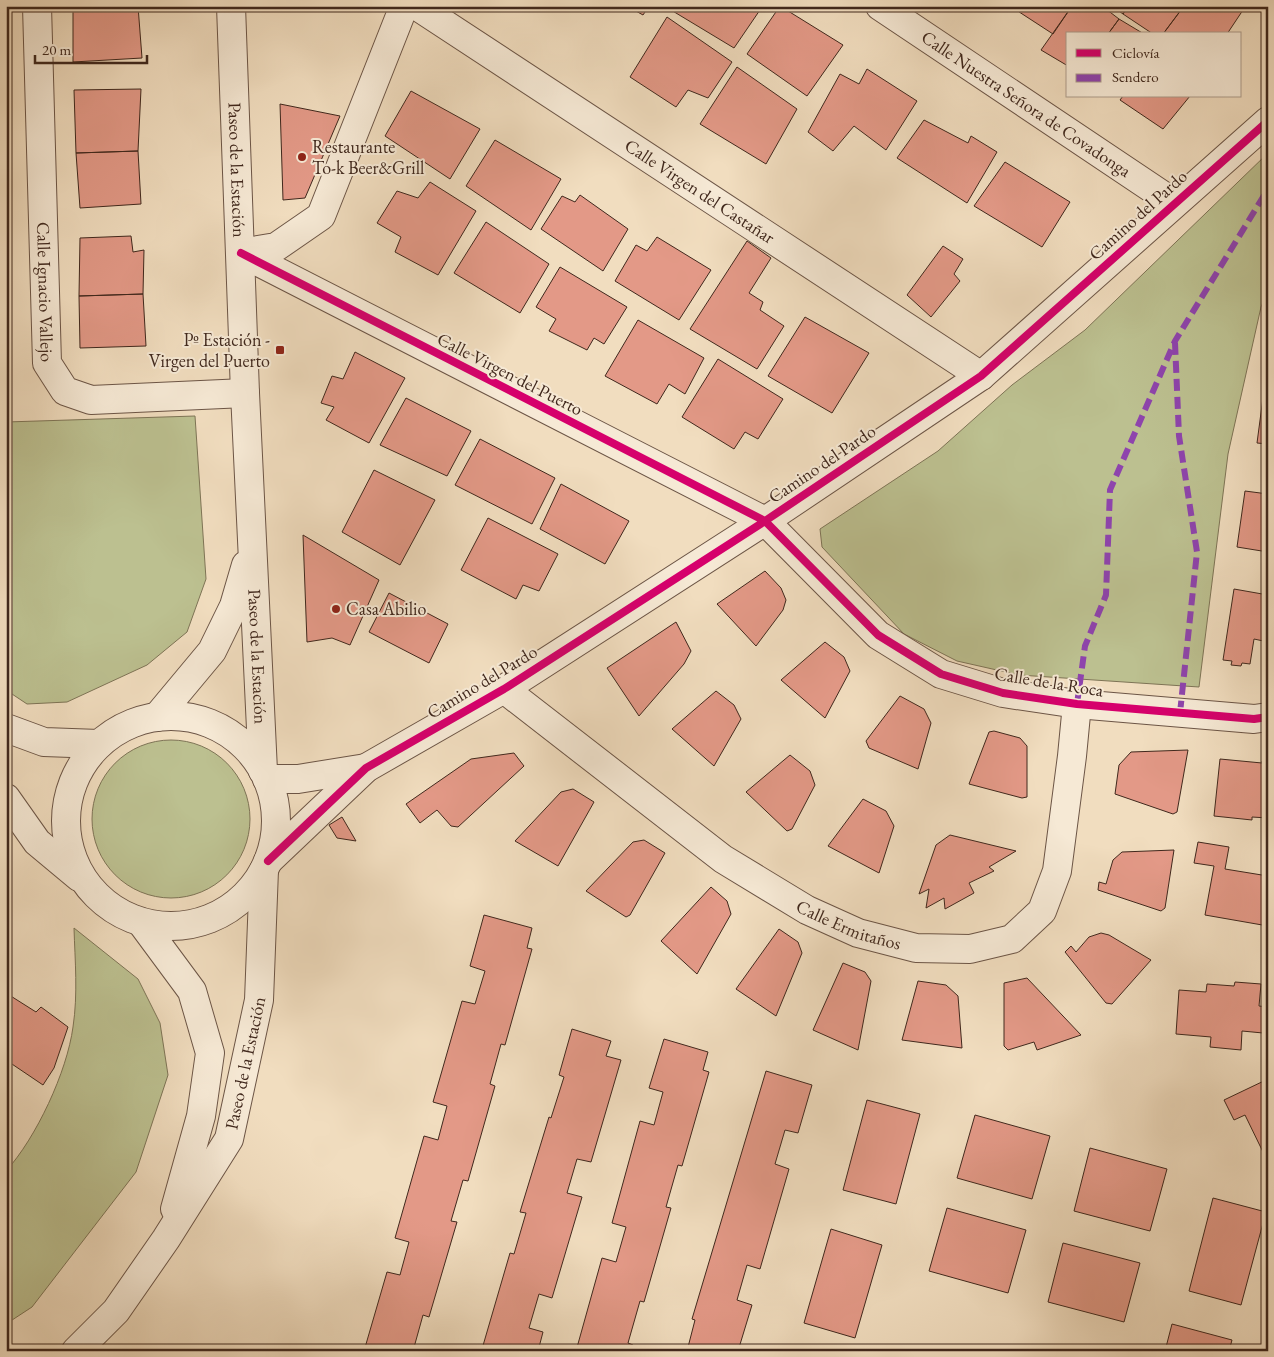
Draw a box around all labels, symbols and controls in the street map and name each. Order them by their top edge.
street label: Calle Nuestra Señora de Covadonga [917,25,1136,182]
scale bar [35,32,148,64]
legend [1066,32,1242,98]
text: 20 m [42,40,71,59]
text: Ciclovía [1112,43,1159,62]
text: Sendero [1112,67,1159,86]
street label: Paseo de la Estación [223,102,251,238]
street label: Calle Virgen del Castañar [620,133,779,249]
place label: Restaurante To-k Beer&Grill [312,135,424,179]
marker: Restaurante To-k Beer&Grill [296,151,308,163]
street label: Camino del Pardo [1084,164,1192,265]
street label: Calle Ignacio Vallejo [32,221,59,362]
street label: Calle Virgen del Puerto [434,327,587,420]
place label: Pº Estación - Virgen del Puerto [149,328,270,372]
marker: Pº Estación - Virgen del Puerto [274,344,286,356]
street label: Camino del Pardo [764,419,880,508]
street label: Paseo de la Estación [243,588,273,725]
place label: Casa Abilio [346,597,426,620]
marker: Casa Abilio [330,603,342,615]
street label: Camino del Pardo [422,640,541,724]
street label: Calle de la Roca [993,662,1106,702]
street label: Calle Ermitaños [792,894,904,955]
street label: Paseo de la Estación [219,994,270,1132]

